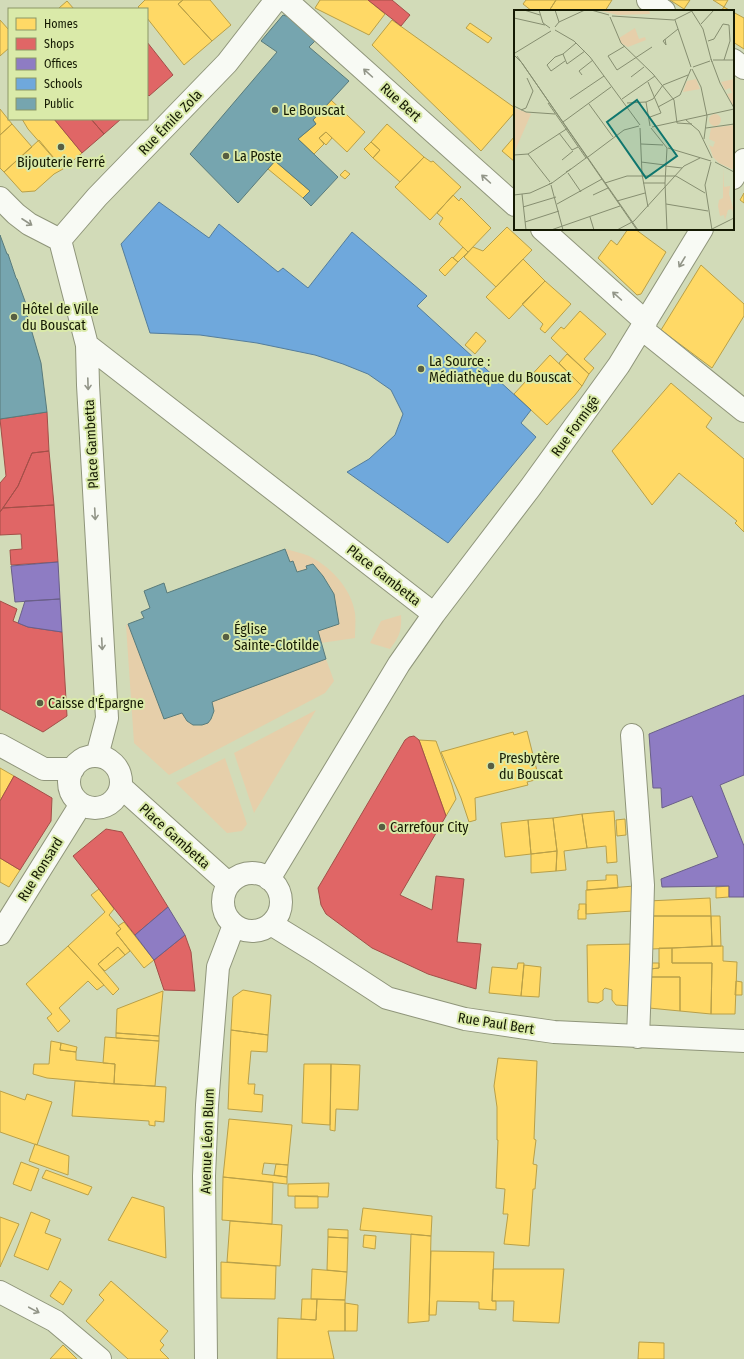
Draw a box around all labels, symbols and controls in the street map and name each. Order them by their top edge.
legend [8,8,148,120]
inset map [514,10,734,230]
text: Homes [44,17,78,31]
text: Shops [44,37,74,51]
text: Offices [44,57,77,71]
one-way arrow [363,69,373,78]
text: Schools [44,77,82,91]
street label: Rue Bert [377,80,425,125]
street label: Rue Émile Zola [134,85,206,158]
text: Public [44,97,74,111]
place label: Le Bouscat [283,102,345,119]
marker: Le Bouscat [270,105,280,115]
marker: Bijouterie Ferré [56,142,66,152]
place label: La Poste [234,148,282,165]
marker: La Poste [221,151,231,161]
place label: Bijouterie Ferré [17,154,105,171]
one-way arrow [481,174,491,183]
one-way arrow [22,218,33,226]
one-way arrow [678,256,686,267]
one-way arrow [612,291,622,301]
place label: Hôtel de Ville du Bouscat [22,301,99,334]
marker: Hôtel de Ville du Bouscat [9,312,19,322]
place label: La Source : Médiathèque du Bouscat [429,353,572,386]
marker: La Source : Médiathèque du Bouscat [416,364,426,374]
one-way arrow [84,377,92,390]
street label: Rue Formigé [548,393,603,460]
street label: Place Gambetta [81,399,102,489]
one-way arrow [91,507,98,520]
street label: Place Gambetta [343,541,424,610]
place label: Église Sainte-Clotilde [234,620,319,654]
marker: Église Sainte-Clotilde [221,632,231,642]
one-way arrow [99,637,106,650]
place label: Caisse d'Épargne [48,694,144,712]
marker: Caisse d'Épargne [35,698,45,708]
place label: Presbytère du Bouscat [499,750,563,783]
marker: Presbytère du Bouscat [486,761,496,771]
street label: Place Gambetta [136,800,214,873]
place label: Carrefour City [390,819,469,836]
marker: Carrefour City [377,822,387,832]
street label: Rue Ronsard [14,834,67,904]
street label: Rue Paul Bert [457,1009,536,1038]
street label: Avenue Léon Blum [197,1088,218,1194]
one-way arrow [28,1307,40,1314]

